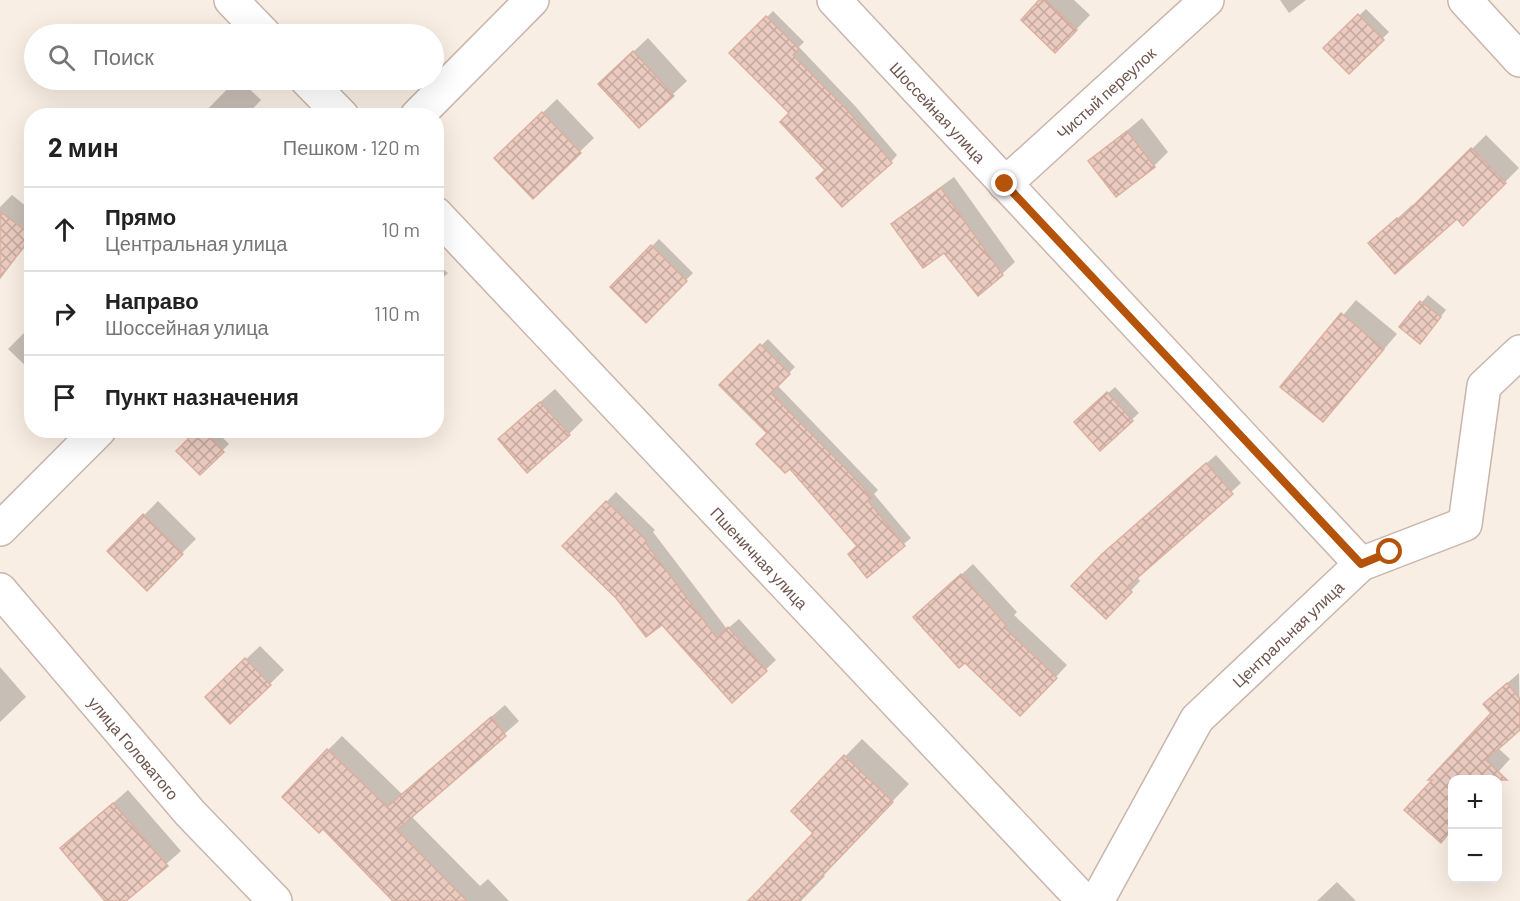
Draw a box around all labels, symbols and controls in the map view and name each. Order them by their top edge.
search box [24,24,444,90]
icon: search [45,41,78,74]
street label: Чистый переулок [1052,42,1160,142]
text: Поиск [93,43,154,69]
street label: Шоссейная улица [887,57,990,166]
text: 2 мин [48,131,119,162]
text: Пешком · 120 m [283,135,420,159]
route end [991,170,1017,196]
text: Прямо [105,203,176,229]
icon: ahead [48,213,81,246]
text: 10 m [381,217,420,241]
text: Центральная улица [105,231,287,255]
text: Направо [105,287,199,313]
icon: right [48,297,81,330]
text: 110 m [374,301,420,325]
text: Шоссейная улица [105,315,269,339]
icon: arrive [48,381,81,414]
text: Пункт назначения [105,383,299,409]
street label: Пшеничная улица [707,502,812,612]
route start [1376,538,1402,564]
street label: Центральная улица [1228,576,1347,691]
street label: улица Головатого [85,692,183,803]
map controls [1448,775,1502,883]
button: + [1448,775,1502,829]
button: − [1448,829,1502,883]

